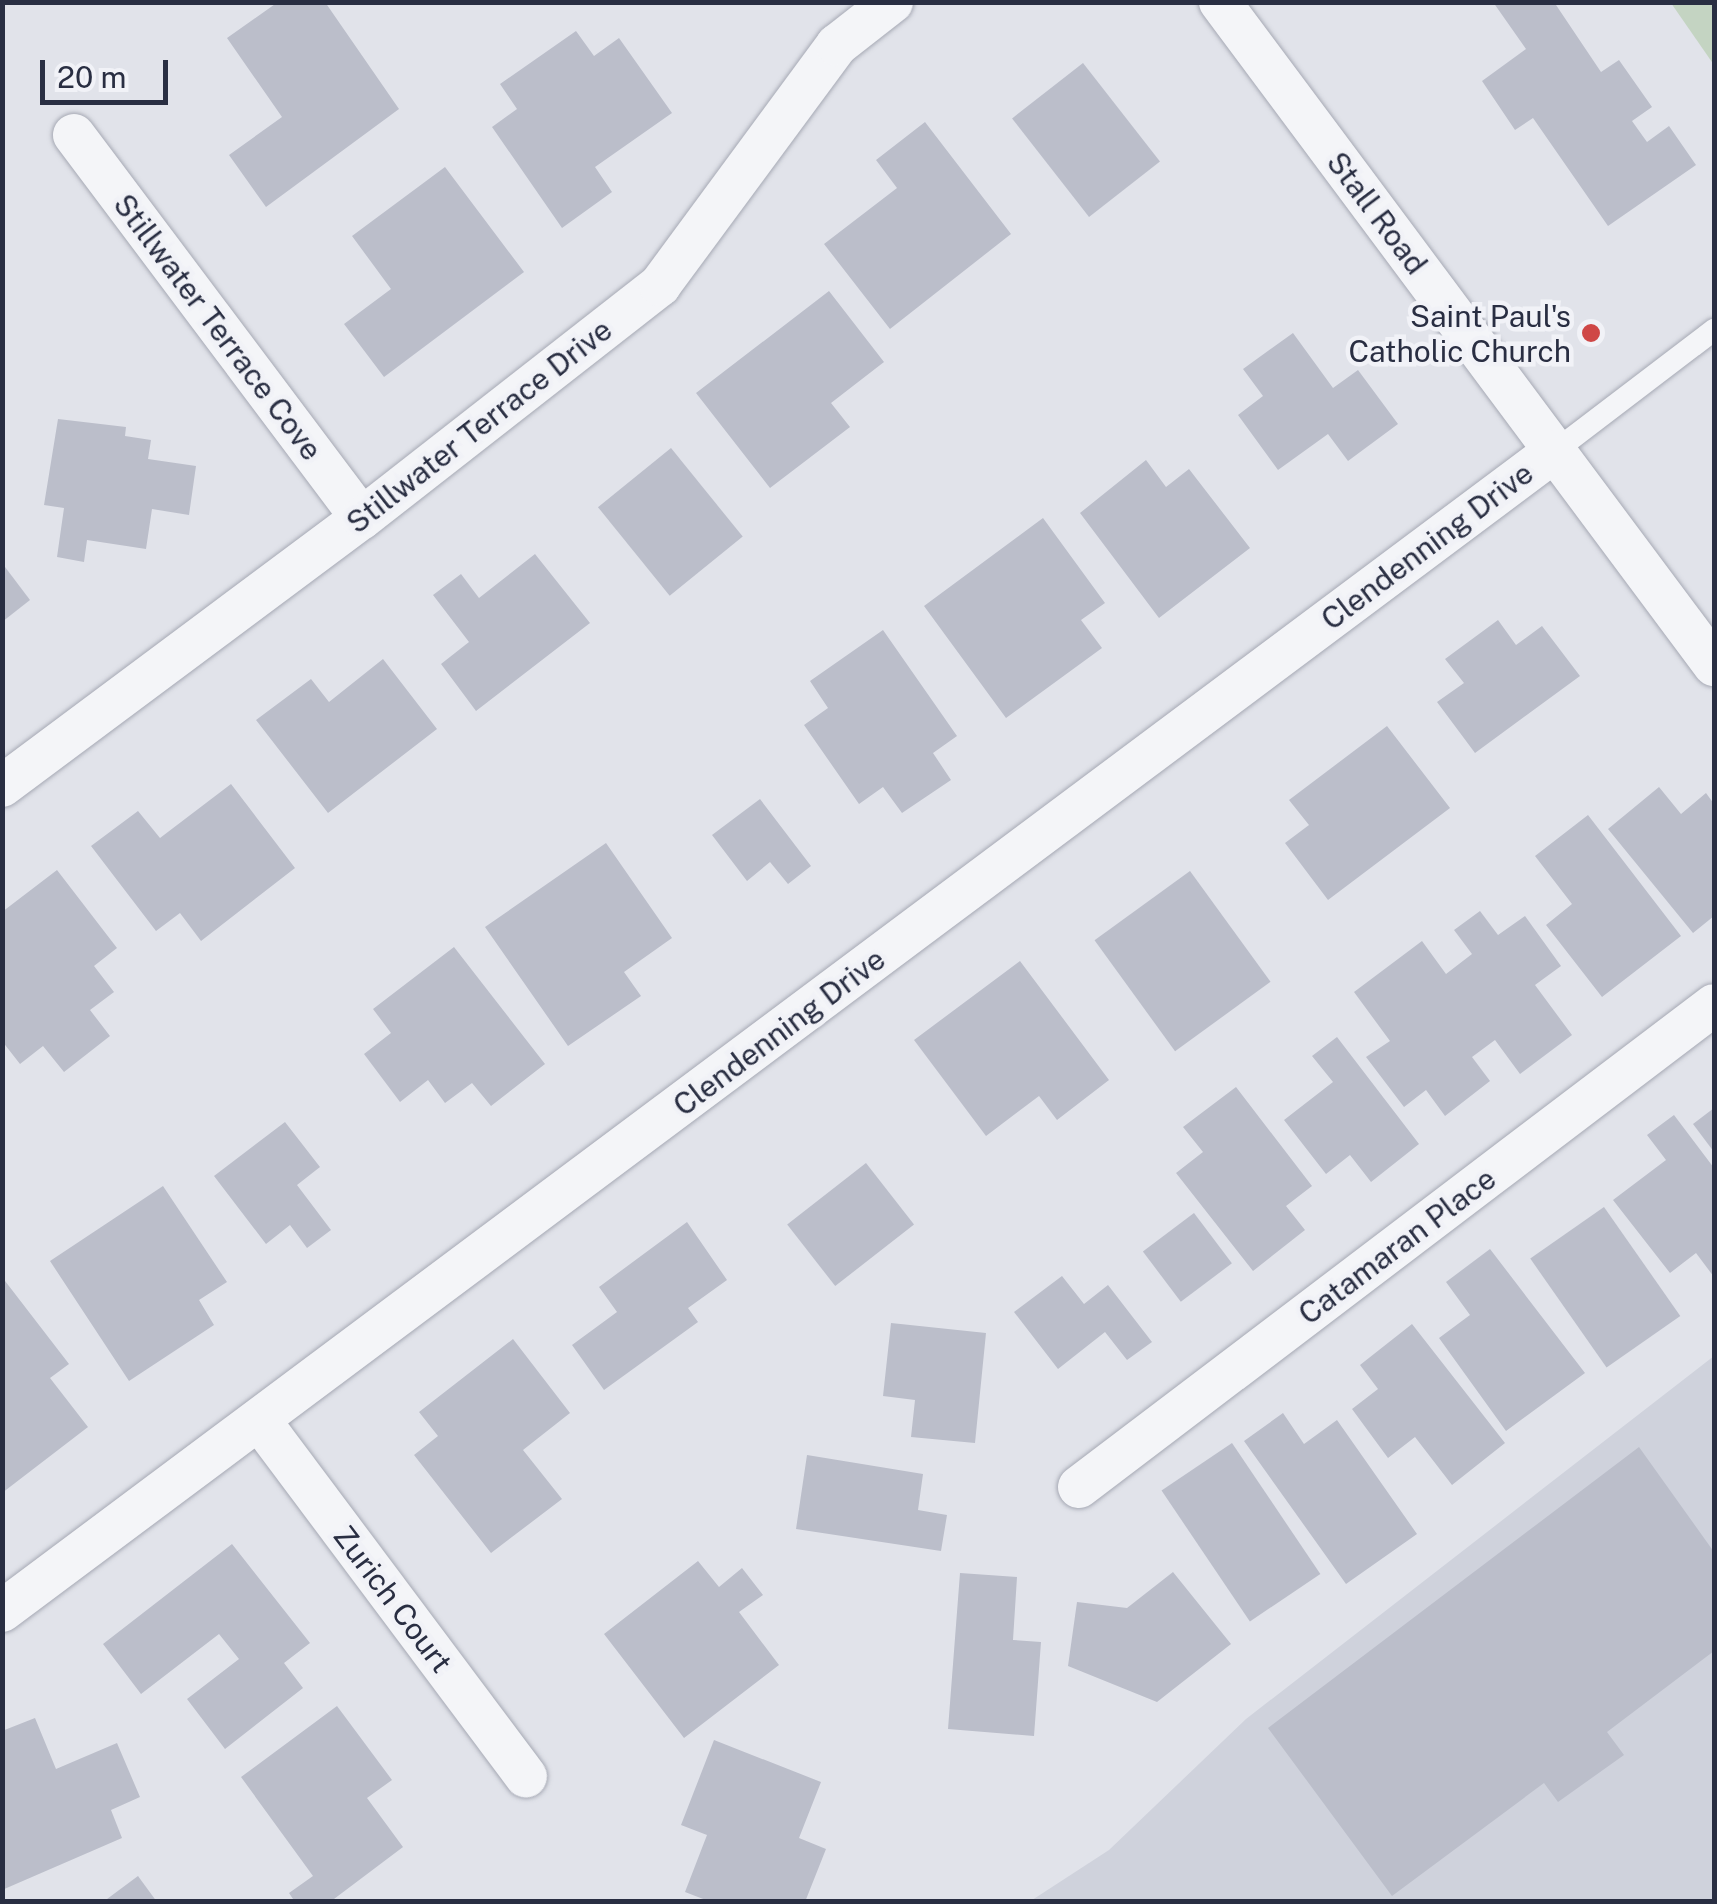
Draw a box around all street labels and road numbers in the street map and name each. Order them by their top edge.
street label: Stall Road [1319,145,1435,281]
street label: Stillwater Terrace Cove [106,187,330,467]
street label: Stillwater Terrace Drive [339,311,619,541]
street label: Clendenning Drive [1314,455,1540,637]
street label: Clendenning Drive [666,941,892,1123]
street label: Catamaran Place [1291,1160,1503,1332]
street label: Zurich Court [326,1518,460,1680]

